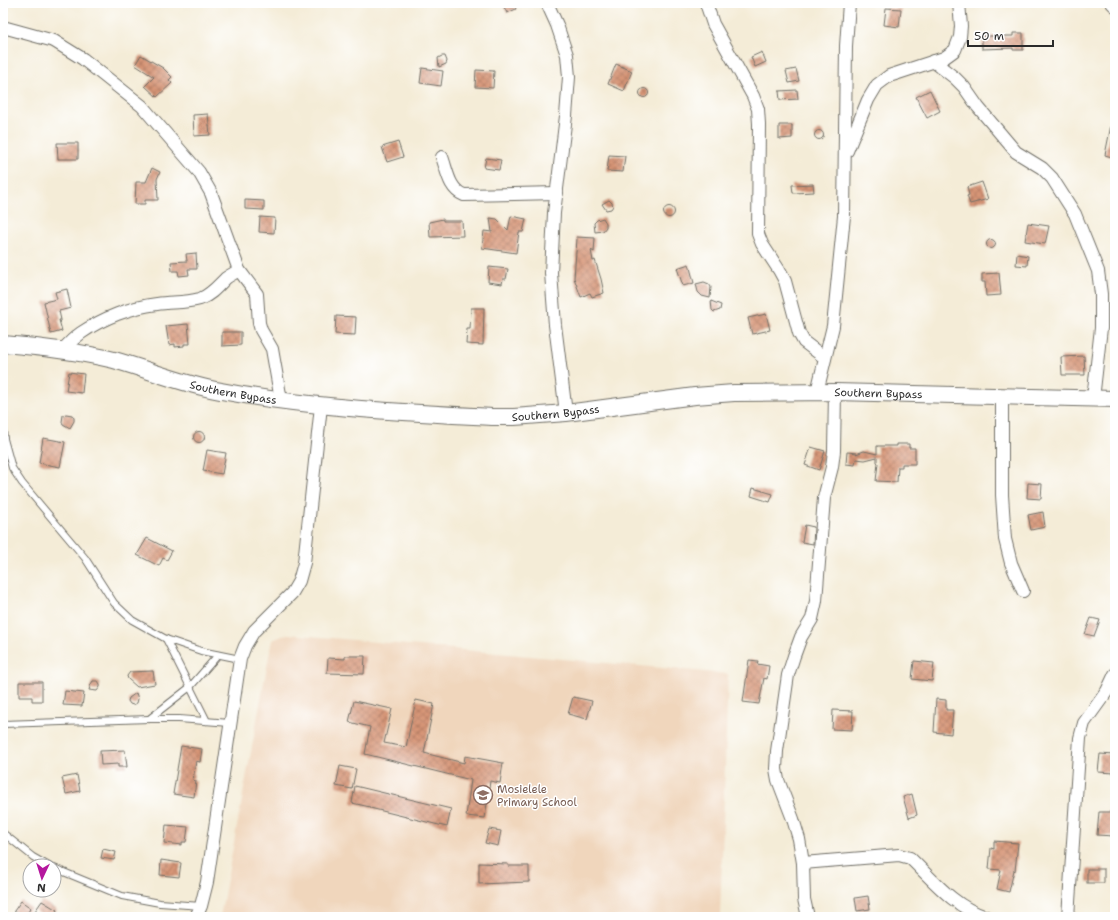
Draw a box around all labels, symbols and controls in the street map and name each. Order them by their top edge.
scale bar [968,22,1053,48]
text: 50 m [974,28,1004,44]
street label: Southern Bypass [188,377,278,408]
street label: Southern Bypass [834,385,923,402]
street label: Southern Bypass [511,402,600,425]
place label: Mosielele Primary School [497,782,577,810]
school or university icon: Mosielele Primary School [472,784,494,806]
north arrow [22,858,62,898]
text: N [36,880,46,895]

